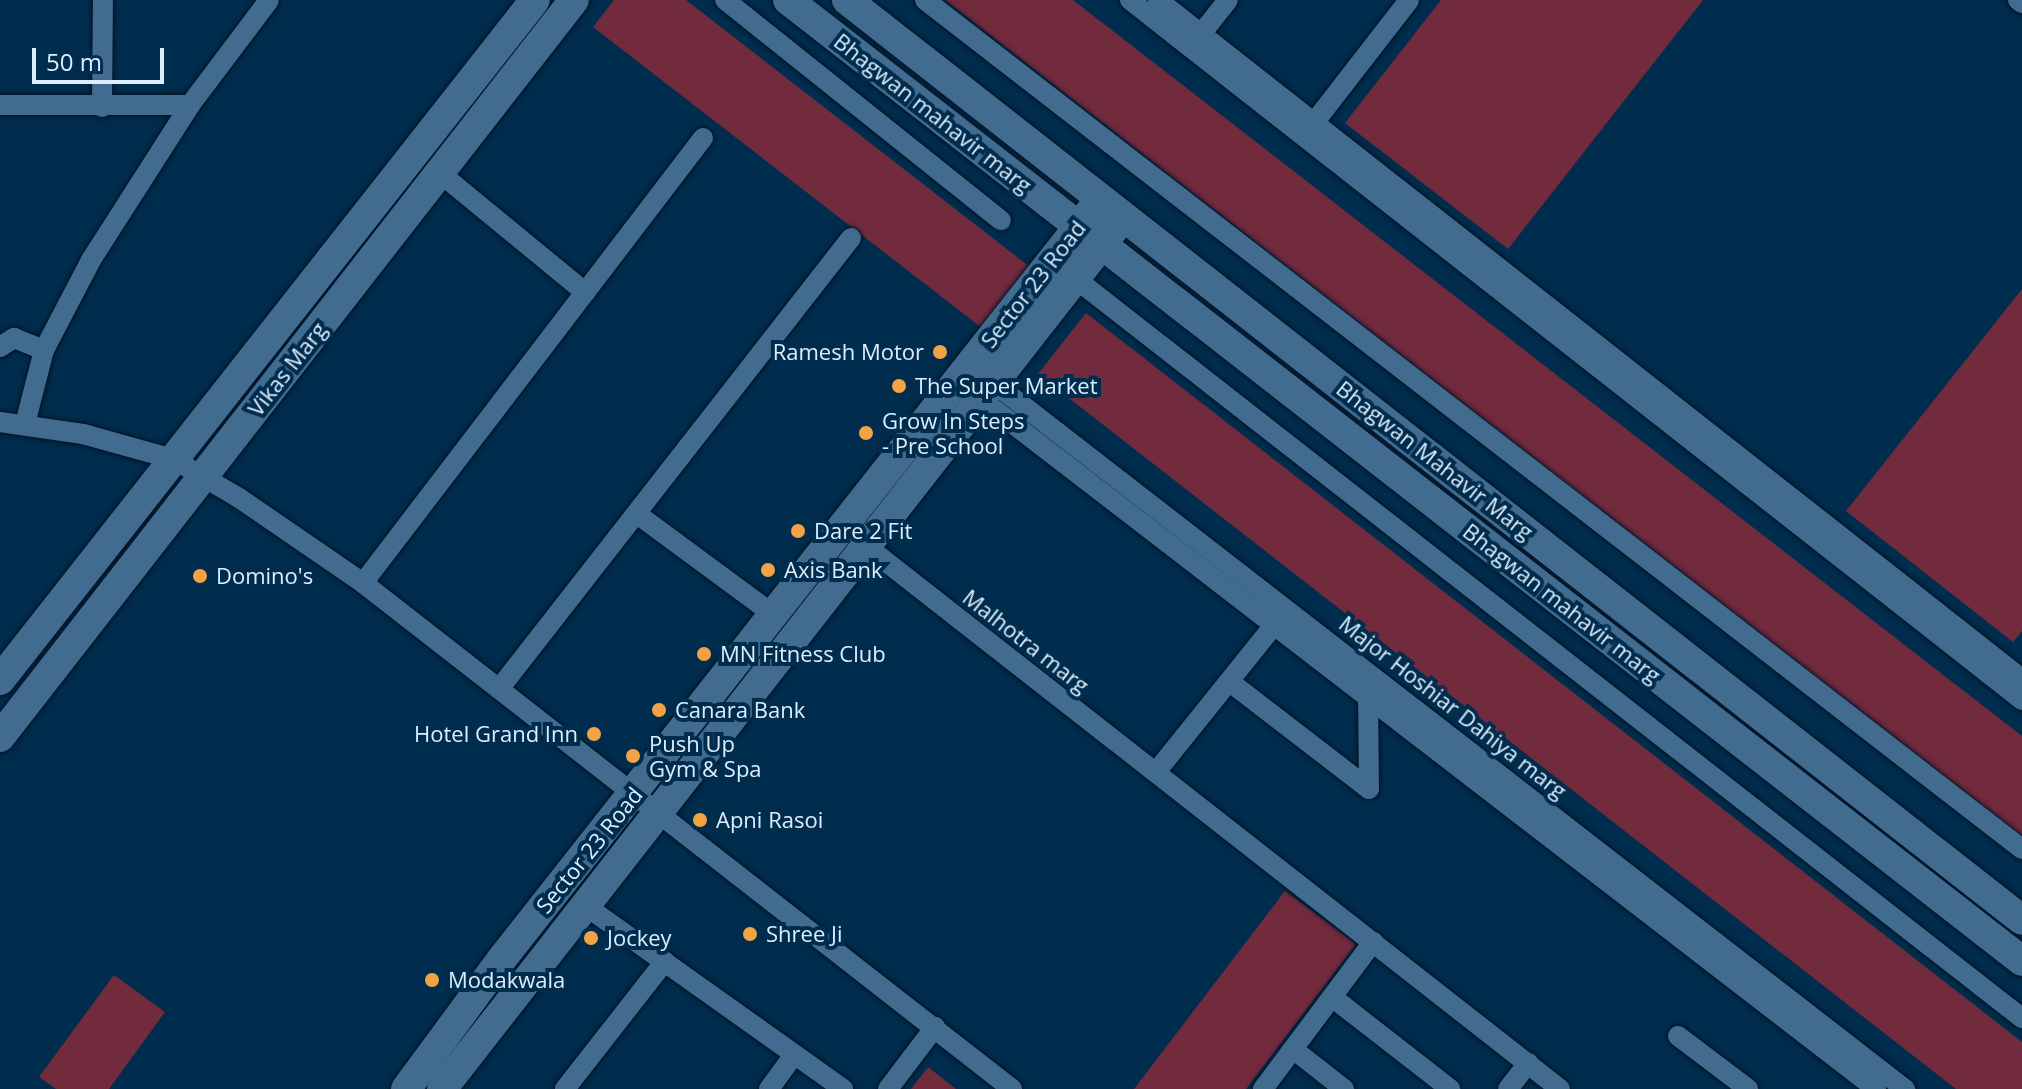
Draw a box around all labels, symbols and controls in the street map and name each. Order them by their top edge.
street label: Bhagwan mahavir marg [829,28,1037,198]
scale bar [36,32,168,82]
text: 50 m [46,45,102,78]
street label: Sector 23 Road [975,215,1091,353]
street label: Vikas Marg [242,317,332,421]
place label: Ramesh Motor [773,339,924,365]
marker: Ramesh Motor [931,343,949,361]
place label: The Super Market [915,373,1098,399]
street label: Bhagwan Mahavir Marg [1331,375,1539,545]
marker: The Super Market [890,377,908,395]
place label: Grow In Steps - Pre School [882,407,1025,458]
marker: Grow In Steps - Pre School [857,424,875,442]
place label: Dare 2 Fit [814,518,912,544]
street label: Bhagwan mahavir marg [1458,518,1666,688]
marker: Dare 2 Fit [789,522,807,540]
place label: Axis Bank [784,557,883,583]
marker: Axis Bank [759,561,777,579]
place label: Domino's [216,563,313,589]
marker: Domino's [191,567,209,585]
street label: Malhotra marg [958,584,1094,698]
street label: Major Hoshiar Dahiya marg [1334,610,1572,804]
place label: MN Fitness Club [720,641,886,667]
marker: MN Fitness Club [695,645,713,663]
place label: Canara Bank [675,697,805,723]
marker: Canara Bank [650,701,668,719]
place label: Hotel Grand Inn [414,721,578,747]
marker: Hotel Grand Inn [585,725,603,743]
place label: Push Up Gym & Spa [649,730,762,782]
marker: Push Up Gym & Spa [624,747,642,765]
street label: Sector 23 Road [530,782,648,918]
place label: Apni Rasoi [716,807,823,833]
marker: Apni Rasoi [691,811,709,829]
place label: Shree Ji [766,921,842,947]
place label: Jockey [607,925,672,951]
marker: Shree Ji [741,925,759,943]
marker: Jockey [582,929,600,947]
place label: Modakwala [448,967,565,993]
marker: Modakwala [423,971,441,989]

